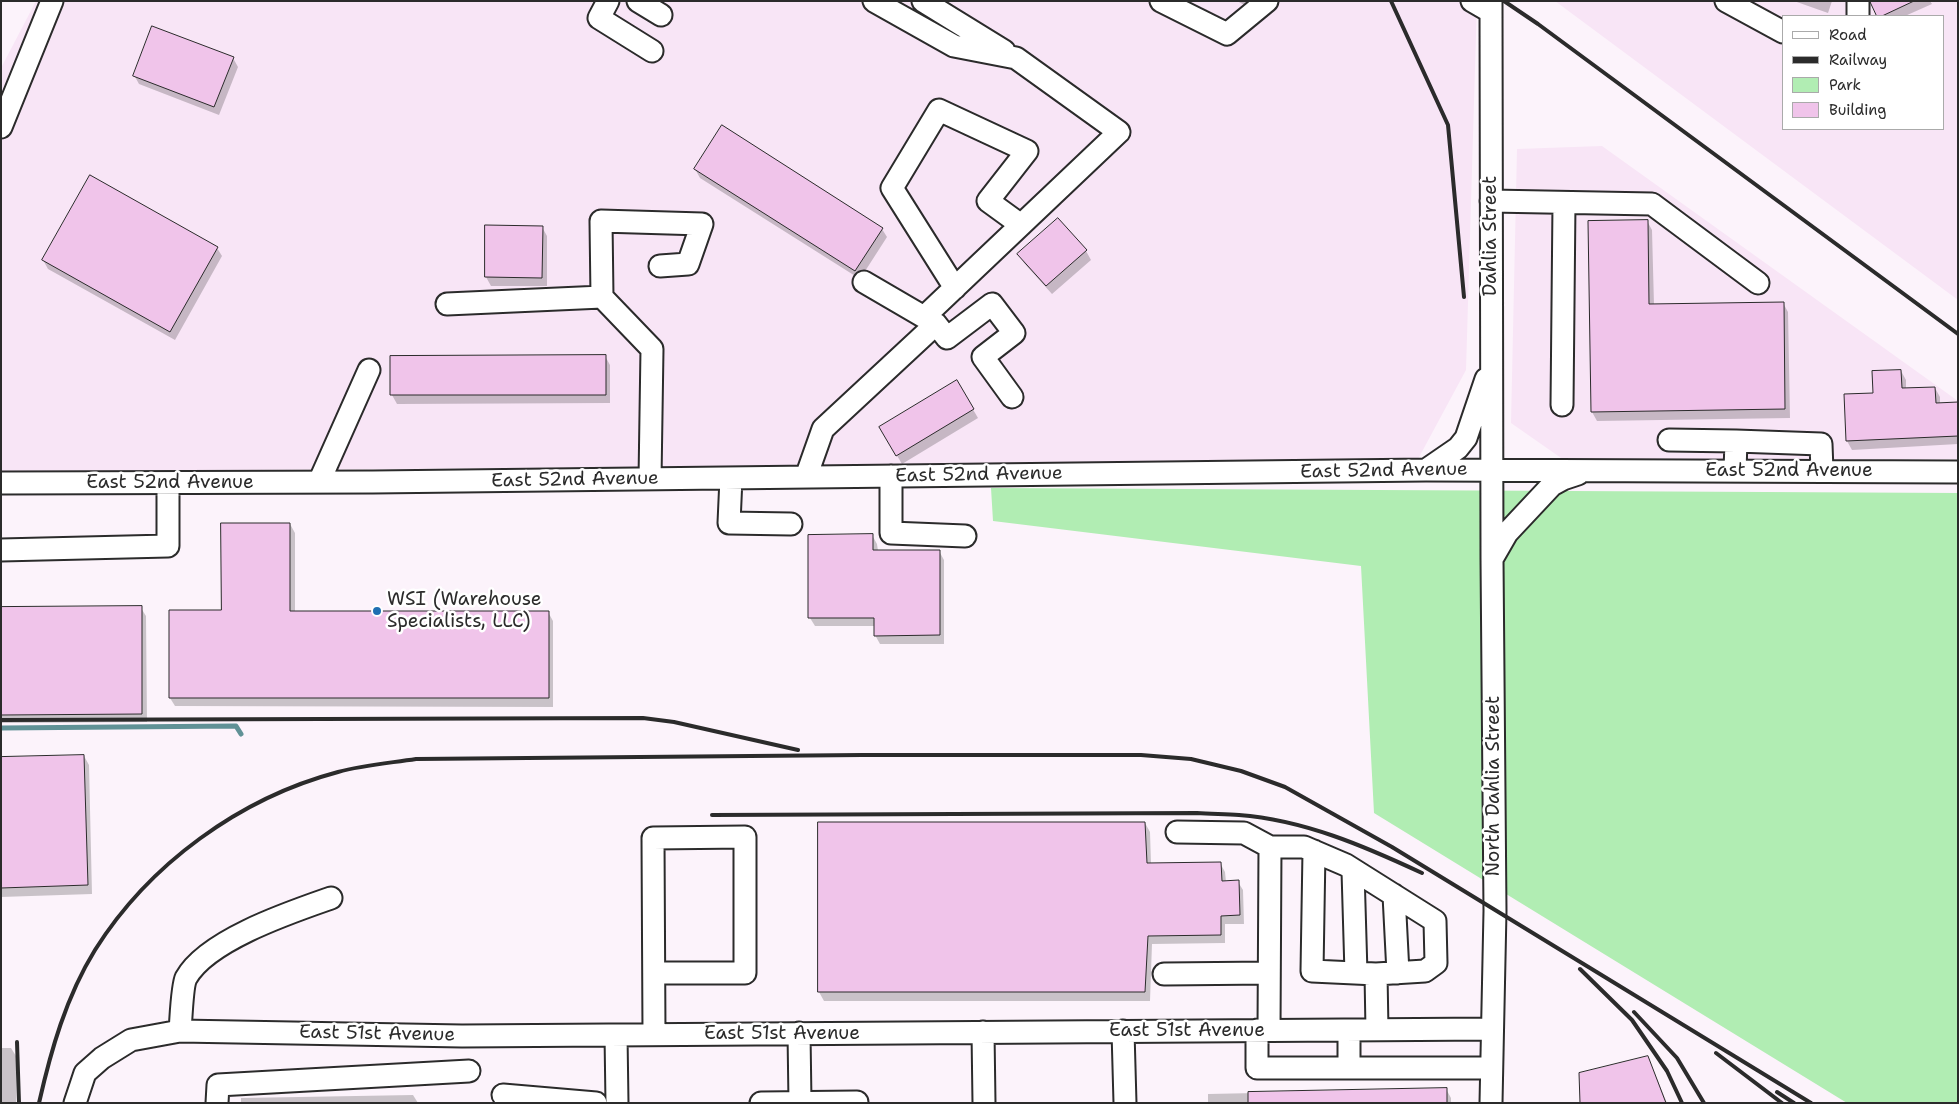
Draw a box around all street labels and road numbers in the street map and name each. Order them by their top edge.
street label: Dahlia Street [1480,176,1502,296]
street label: East 52nd Avenue [1300,458,1468,484]
street label: East 52nd Avenue [1705,460,1873,482]
street label: East 52nd Avenue [895,462,1063,488]
street label: East 52nd Avenue [491,467,659,493]
street label: East 52nd Avenue [86,472,254,494]
street label: North Dahlia Street [1483,696,1505,876]
street label: East 51st Avenue [1109,1020,1265,1042]
street label: East 51st Avenue [299,1021,455,1047]
street label: East 51st Avenue [704,1023,860,1045]

